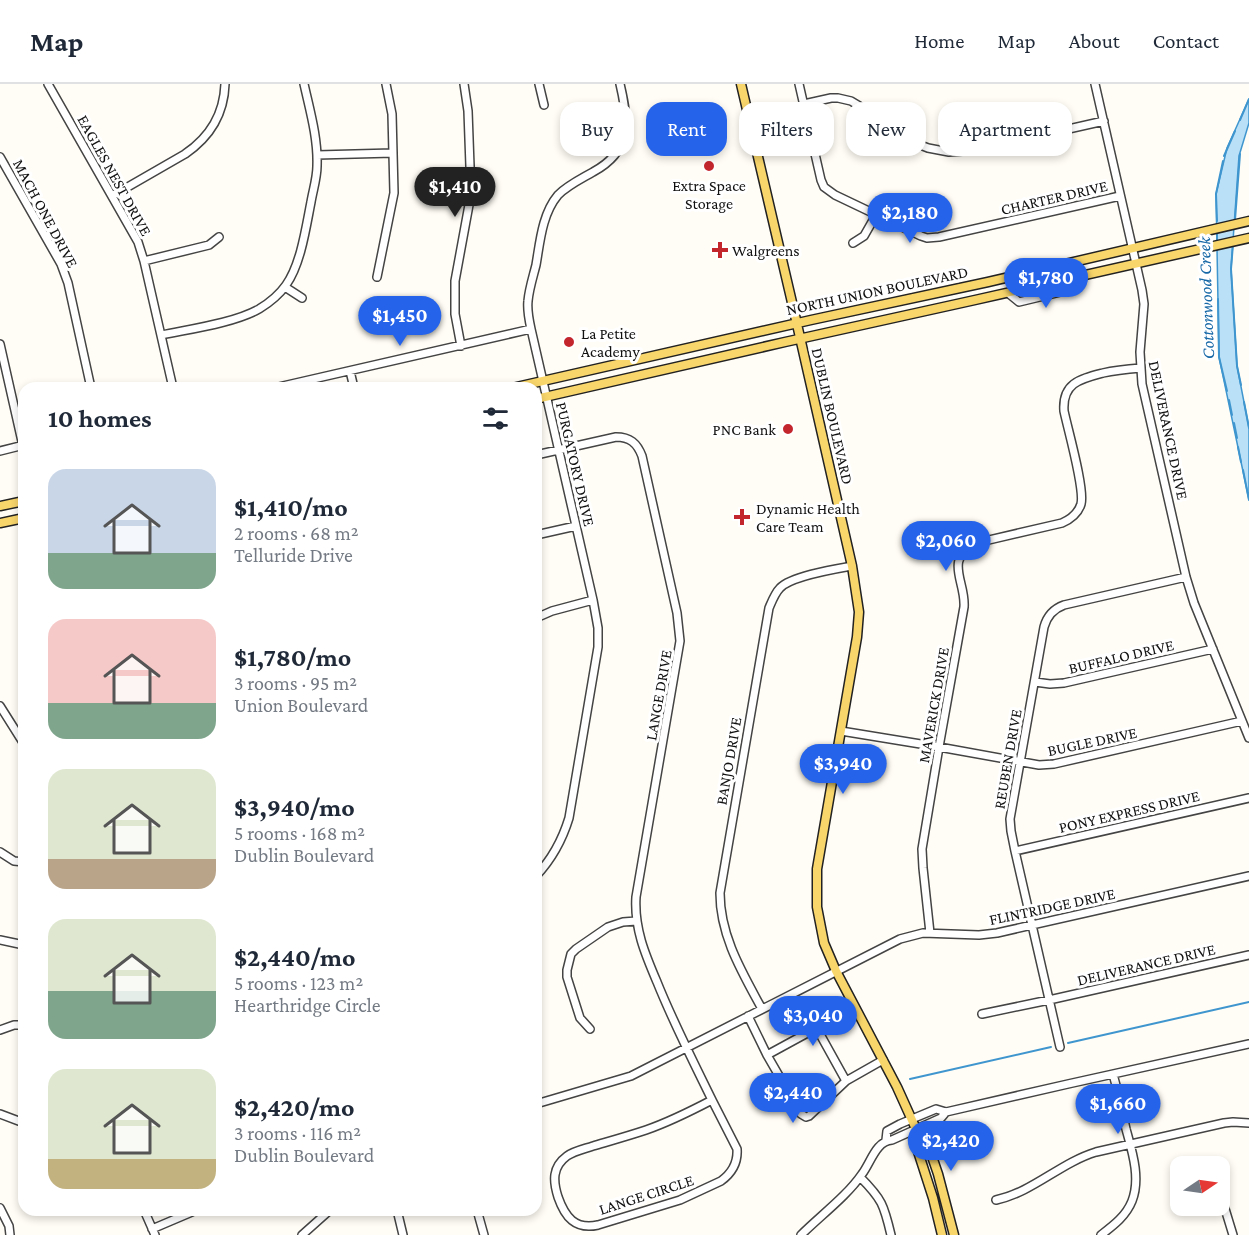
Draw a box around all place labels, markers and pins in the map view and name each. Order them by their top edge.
marker: Extra Space Storage [702,159,716,173]
pin: $1,410 [406,167,504,218]
place label: Extra Space Storage [672,177,746,213]
pin: $2,180 [861,193,959,244]
place label: Walgreens [732,242,800,260]
marker: Walgreens [713,243,727,257]
pin: $1,780 [997,258,1095,309]
pin: $1,450 [351,296,449,347]
place label: La Petite Academy [581,325,640,361]
marker: La Petite Academy [562,335,576,349]
place label: PNC Bank [713,421,776,438]
marker: PNC Bank [781,422,795,436]
place label: Dynamic Health Care Team [756,500,860,535]
marker: Dynamic Health Care Team [733,508,751,526]
pin: $2,060 [897,521,995,572]
pin: $3,940 [794,744,892,795]
pin: $3,040 [764,996,862,1047]
pin: $2,440 [744,1073,842,1124]
pin: $1,660 [1069,1084,1167,1135]
pin: $2,420 [902,1121,1000,1172]

